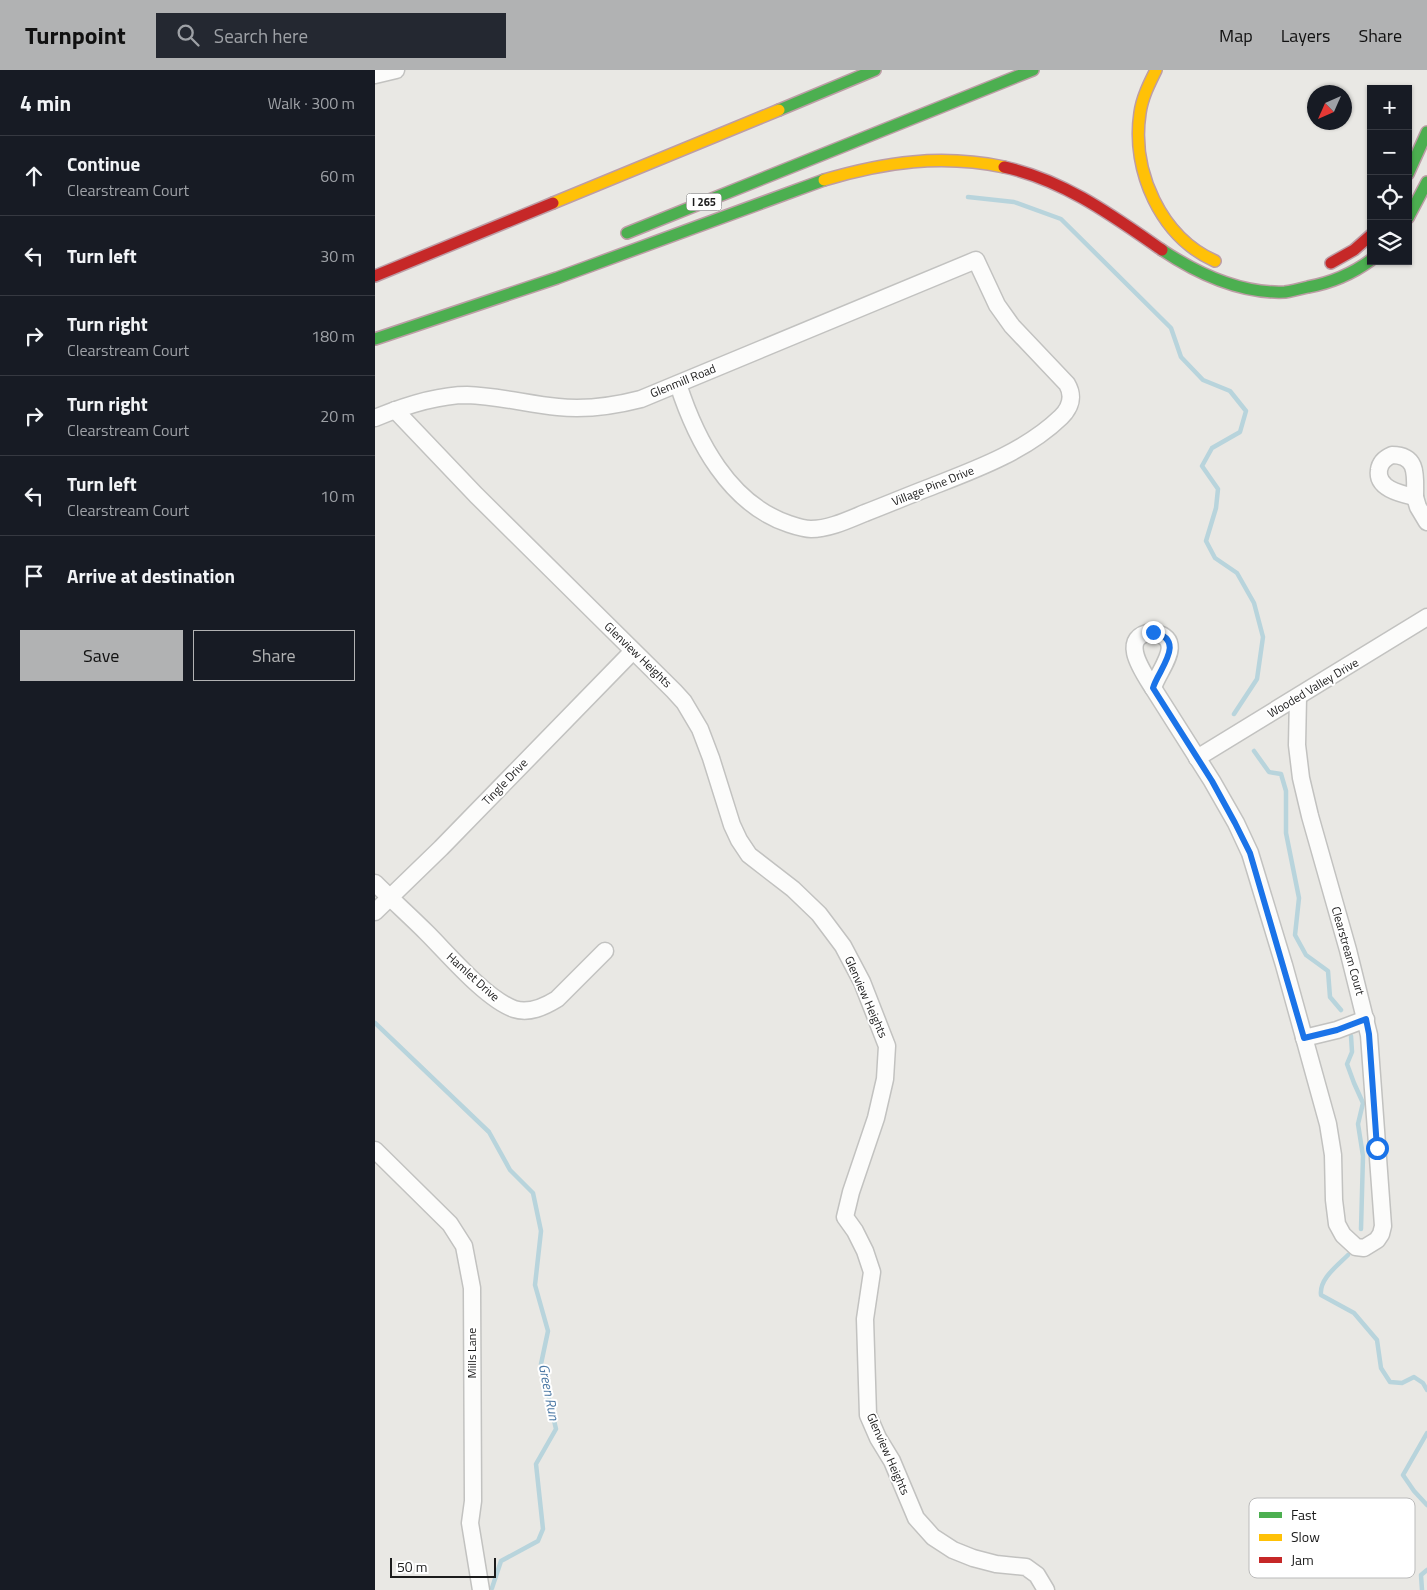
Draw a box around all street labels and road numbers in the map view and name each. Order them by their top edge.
road number: I 265 [687,194,721,210]
street label: Glenmill Road [647,359,719,402]
street label: Village Pine Drive [889,460,977,511]
street label: Glenview Heights [600,617,677,692]
street label: Wooded Valley Drive [1264,653,1362,722]
street label: Tingle Drive [477,754,532,810]
street label: Clearstream Court [1327,904,1370,998]
street label: Hamlet Drive [442,947,504,1006]
street label: Glenview Heights [840,953,893,1041]
street label: Mills Lane [462,1328,481,1378]
street label: Glenview Heights [862,1410,915,1498]

